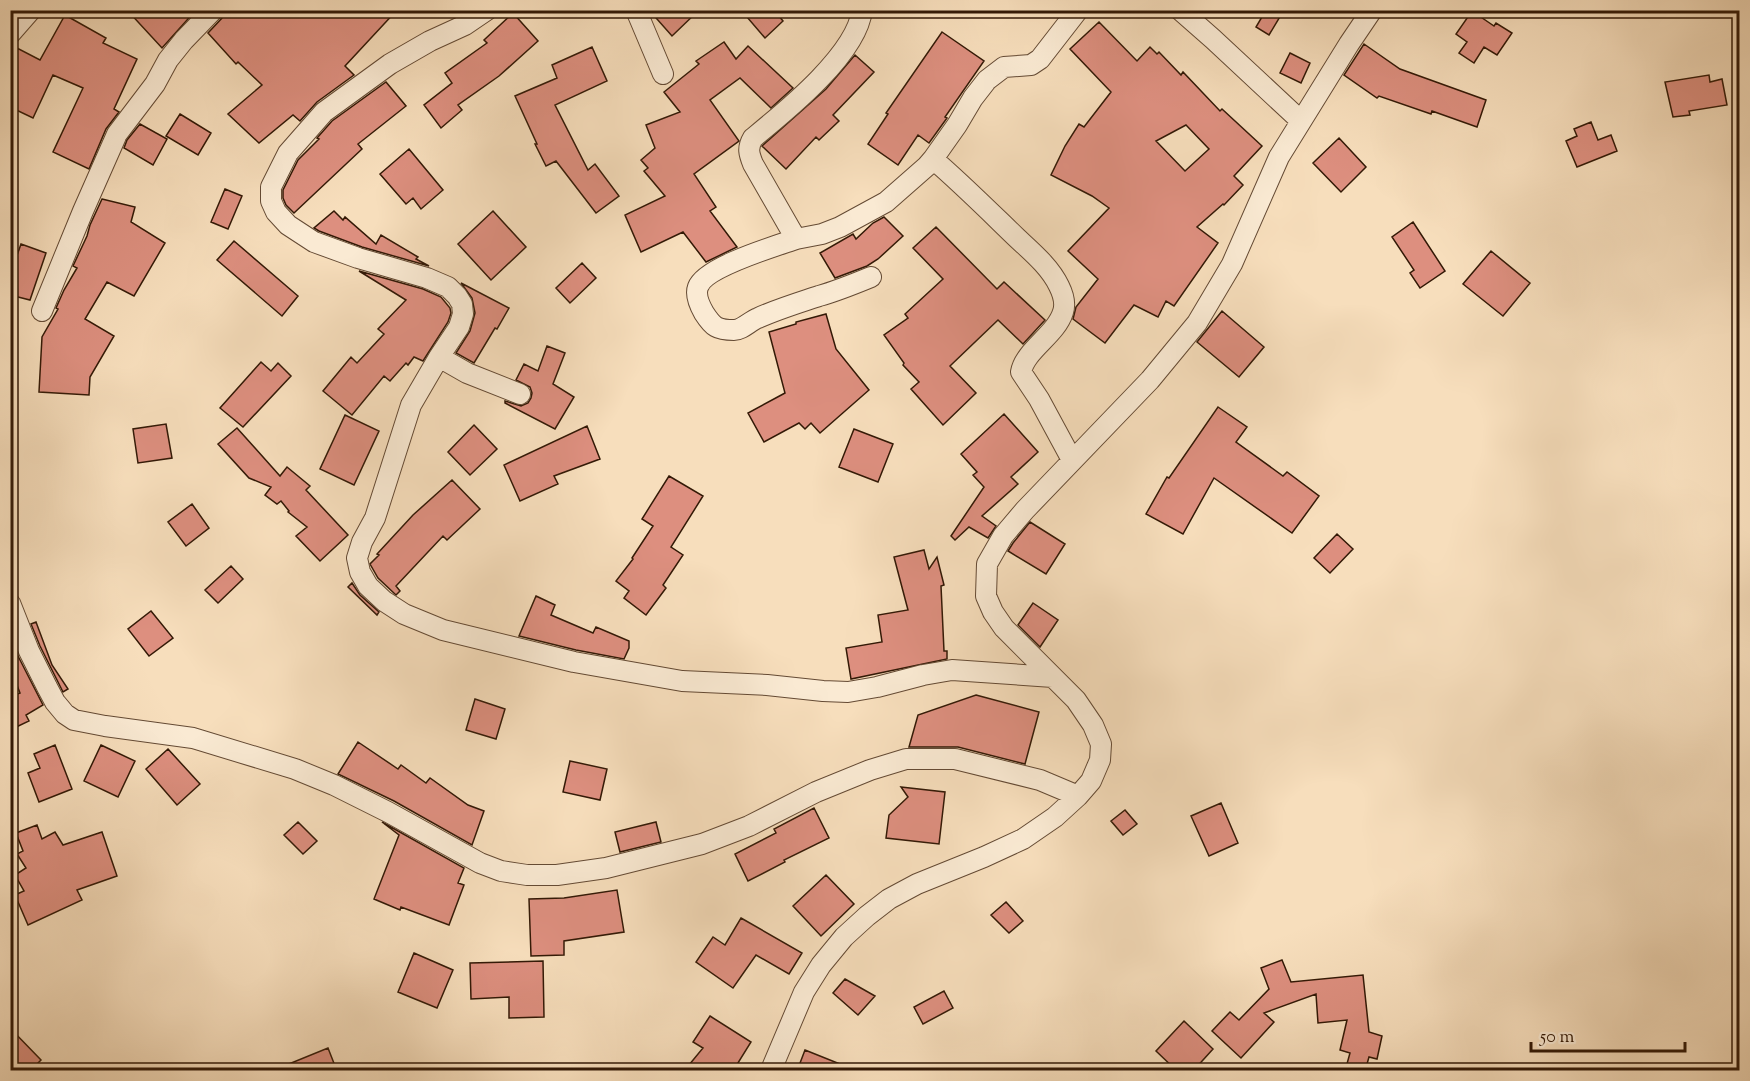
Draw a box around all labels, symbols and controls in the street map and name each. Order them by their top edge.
scale bar [1531,1015,1686,1053]
text: 50 m [1539,1025,1575,1051]

